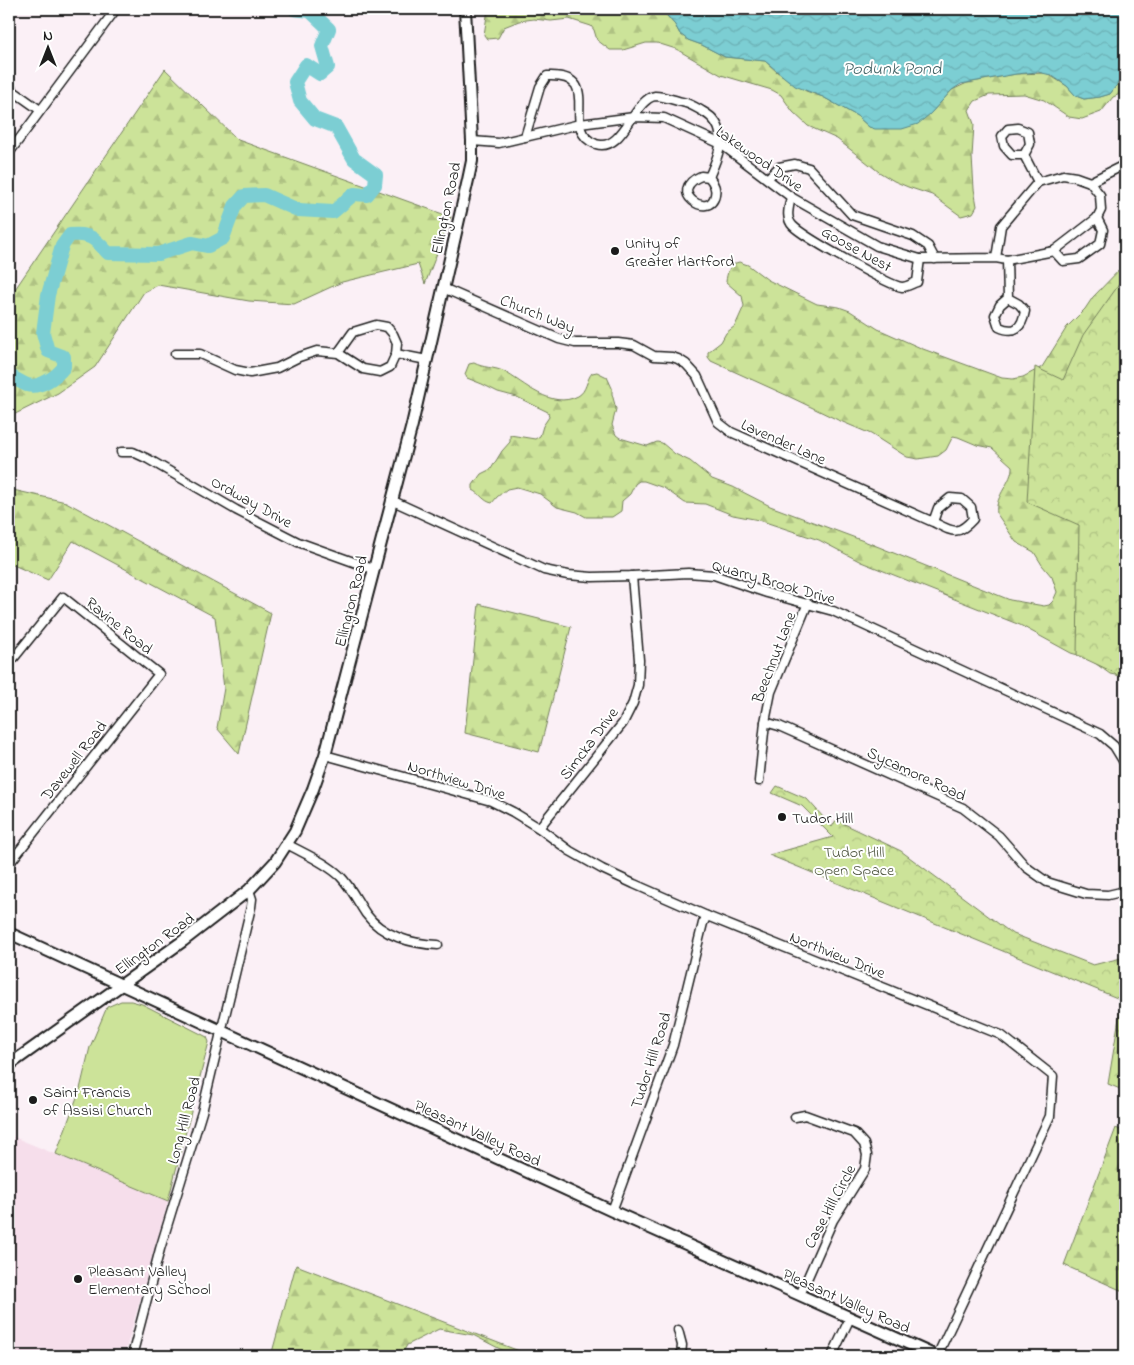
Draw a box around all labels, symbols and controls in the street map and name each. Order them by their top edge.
north arrow [22,22,72,72]
text: N [43,26,53,47]
water label: Podunk Pond [843,57,942,83]
street label: Lakewood Drive [710,121,808,199]
street label: Ellington Road [426,160,468,257]
street label: Goose Nest [816,220,896,279]
place label: Unity of Greater Hartford [625,232,734,274]
marker: Unity of Greater Hartford [609,245,621,257]
street label: Church Way [496,289,579,341]
street label: Lavender Lane [737,413,830,473]
street label: Ordway Drive [206,470,297,535]
street label: Ellington Road [329,553,375,650]
street label: Quarry Brook Drive [709,554,839,612]
street label: Ravine Road [80,592,158,661]
street label: Beechnut Lane [746,608,804,708]
street label: Simcka Drive [554,702,625,786]
street label: Davewell Road [35,716,114,807]
street label: Sycamore Road [863,741,970,808]
street label: Northview Drive [405,755,509,807]
place label: Tudor Hill [792,807,853,831]
marker: Tudor Hill [776,811,788,823]
park label: Tudor Hill Open Space [814,841,895,883]
street label: Ellington Road [110,907,200,982]
street label: Northview Drive [786,926,889,986]
street label: Tudor Hill Road [625,1009,679,1112]
street label: Long Hill Road [162,1074,208,1167]
place label: Saint Francis of Assisi Church [43,1081,152,1123]
marker: Saint Francis of Assisi Church [27,1094,39,1106]
street label: Pleasant Valley Road [410,1094,544,1174]
street label: Case Hill Circle [799,1160,863,1253]
place label: Pleasant Valley Elementary School [88,1260,211,1302]
street label: Pleasant Valley Road [779,1263,914,1341]
marker: Pleasant Valley Elementary School [72,1273,84,1285]

